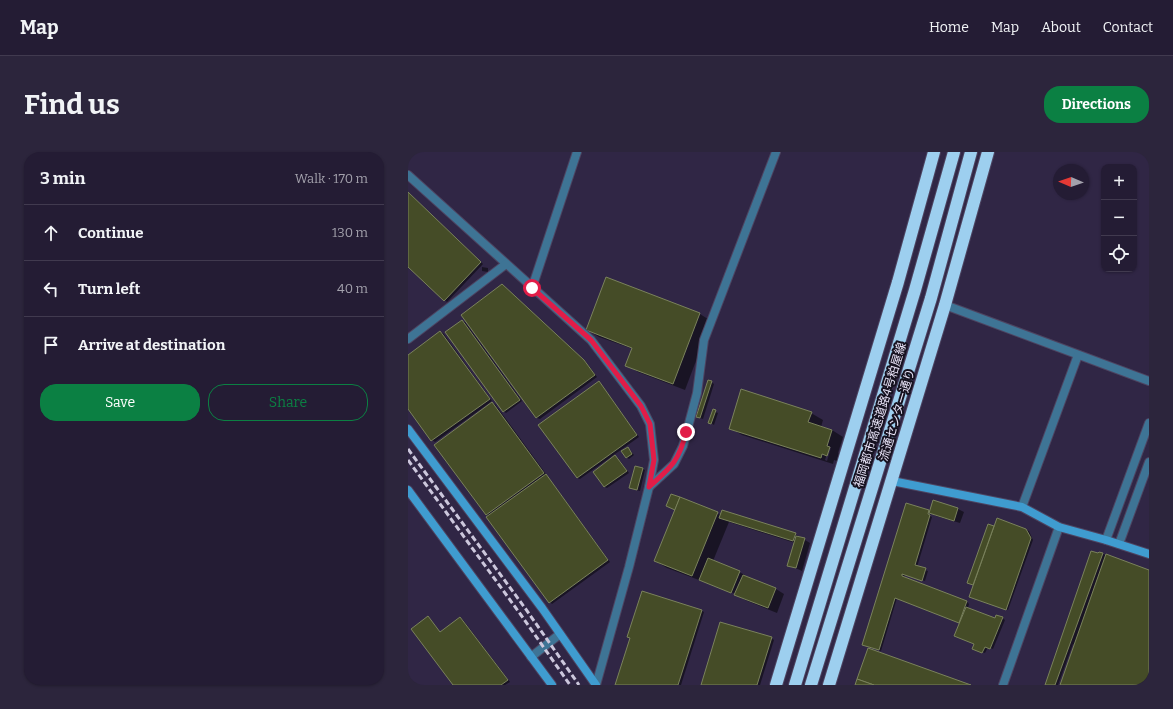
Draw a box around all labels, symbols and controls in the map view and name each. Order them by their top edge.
text: Map [20,16,59,39]
text: Home [929,19,969,36]
text: Map [991,19,1019,36]
text: About [1041,19,1081,36]
text: Contact [1103,19,1153,36]
button: Directions [1044,86,1149,123]
text: Find us [24,88,120,121]
north arrow [1053,164,1089,200]
map controls [1101,164,1137,272]
button: + [1101,164,1137,200]
text: 3 min [40,168,85,189]
text: Walk · 170 m [295,171,368,186]
button: − [1101,200,1137,236]
icon: ahead [40,222,62,244]
text: Continue [78,224,144,242]
text: 130 m [332,225,368,240]
button: locate [1101,236,1137,272]
icon: left [40,278,62,300]
route start [523,279,541,297]
text: Turn left [78,280,140,298]
text: 40 m [337,281,368,296]
icon: arrive [40,334,62,356]
text: Arrive at destination [78,336,225,354]
street label: 福岡都市高速道路4号粕屋線 [851,341,909,489]
street label: 流通センター通り [876,367,918,463]
button: Save [40,384,200,421]
button: Share [208,384,368,421]
route end [677,423,695,441]

